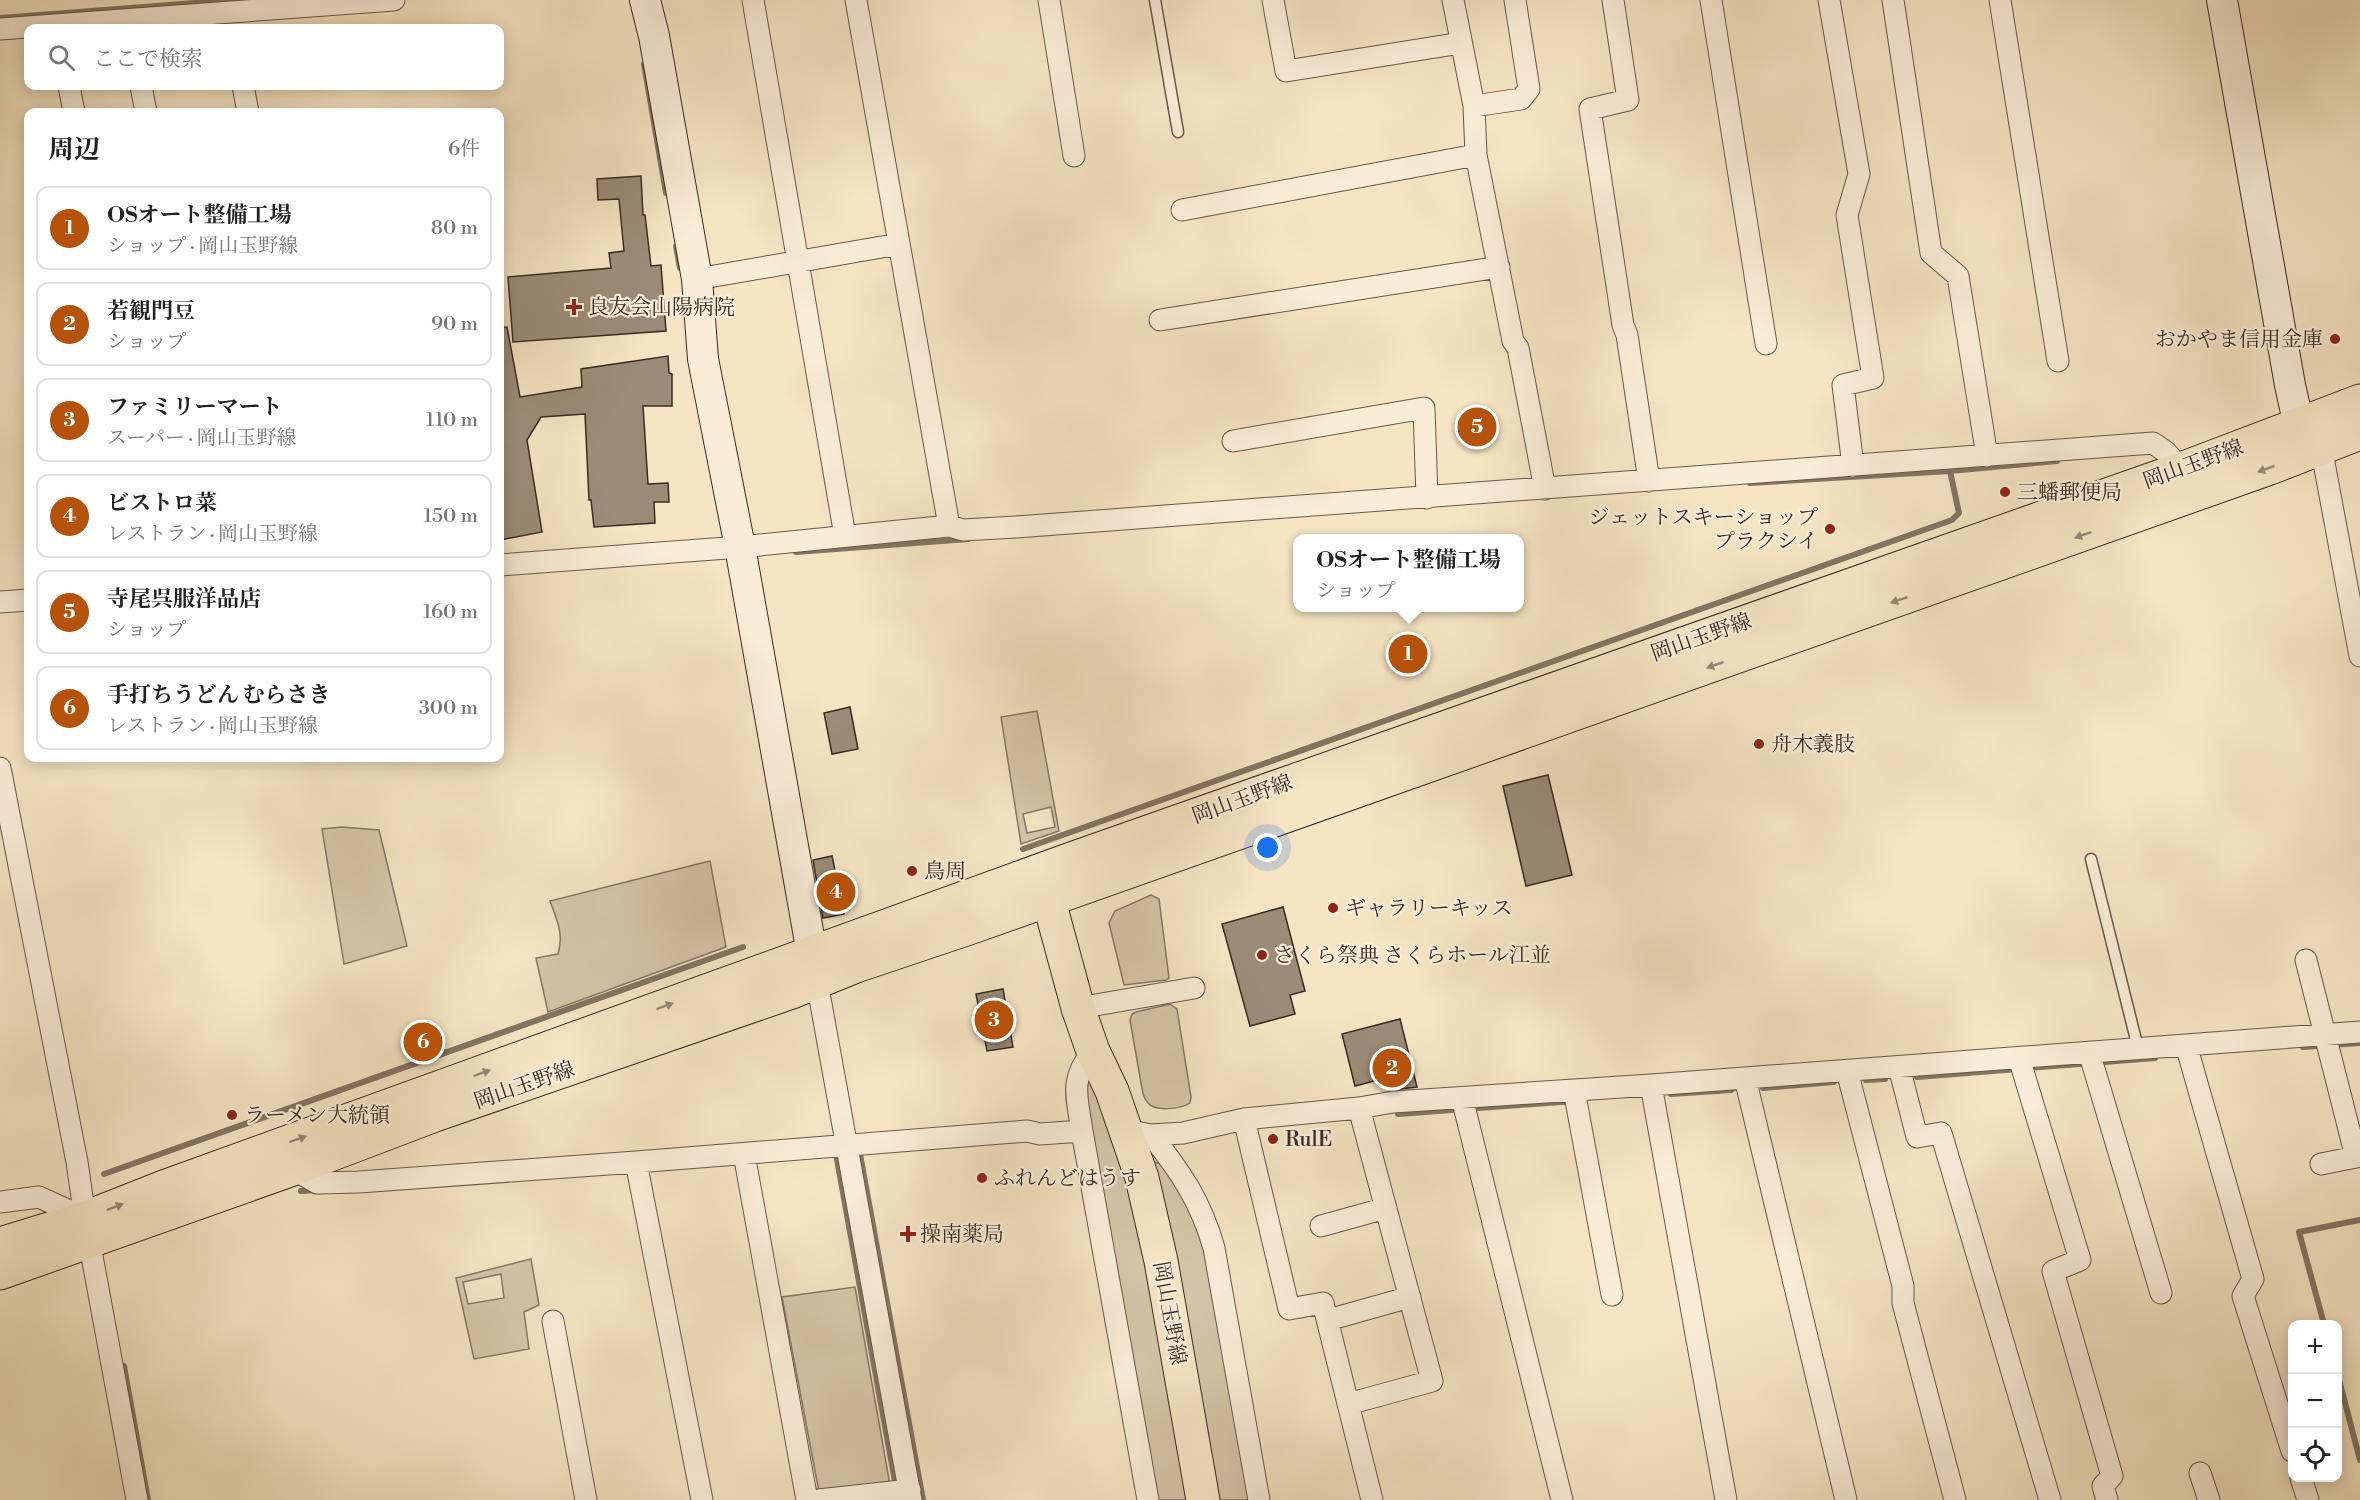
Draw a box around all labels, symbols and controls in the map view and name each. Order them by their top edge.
search box [24,24,504,90]
icon: search [45,41,78,74]
text: ここで検索 [93,46,203,73]
text: 周辺 [48,134,100,166]
text: 6件 [448,137,480,162]
text: OSオート整備工場 [107,202,292,229]
text: 1 [65,216,74,241]
text: 80 m [431,216,478,241]
text: ショップ · 岡山玉野線 [107,234,298,259]
place label: 良友会山陽病院 [588,295,735,321]
text: 若観門豆 [107,298,195,325]
marker: 良友会山陽病院 [565,298,583,316]
text: 2 [63,312,76,337]
text: 90 m [431,312,478,337]
place label: おかやま信用金庫 [2155,327,2323,353]
text: ショップ [107,330,187,355]
marker: おかやま信用金庫 [2328,332,2342,346]
text: ファミリーマート [107,394,283,421]
pin: 5 [1458,404,1496,450]
text: 3 [63,408,76,433]
text: 110 m [426,408,478,433]
text: スーパー · 岡山玉野線 [107,426,297,451]
street label: 岡山玉野線 [2140,435,2247,495]
one-way arrow [2257,465,2275,475]
place label: 三蟠郵便局 [2017,480,2122,506]
marker: 三蟠郵便局 [1998,485,2012,499]
text: ビストロ菜 [107,490,217,517]
text: 4 [63,504,76,529]
text: 150 m [423,504,478,529]
place label: ジェットスキーショップ プラクシイ [1588,505,1818,555]
text: レストラン · 岡山玉野線 [107,522,318,547]
marker: ジェットスキーショップ プラクシイ [1823,522,1837,536]
one-way arrow [2073,530,2091,540]
popup [1293,534,1524,612]
text: OSオート整備工場 [1316,547,1501,574]
text: ショップ [1316,579,1396,604]
text: 寺尾呉服洋品店 [107,586,261,613]
one-way arrow [1890,595,1908,605]
text: 5 [63,600,76,625]
text: 160 m [423,600,478,625]
street label: 岡山玉野線 [1647,609,1755,667]
text: ショップ [107,618,187,643]
pin: 1 [1388,632,1428,676]
one-way arrow [1706,660,1724,670]
text: 手打ちうどん むらさき [107,682,331,709]
text: 6 [63,696,76,721]
text: 300 m [419,696,478,721]
text: レストラン · 岡山玉野線 [107,714,318,739]
place label: 舟木義肢 [1771,732,1855,758]
marker: 舟木義肢 [1752,737,1766,751]
street label: 岡山玉野線 [1189,770,1296,830]
your location [1253,833,1282,862]
place label: 鳥周 [924,859,966,885]
marker: 鳥周 [905,864,919,878]
pin: 4 [816,870,856,914]
place label: ギャラリーキッス [1345,896,1513,922]
marker: ギャラリーキッス [1326,901,1340,915]
place label: さくら祭典 さくらホール江並 [1274,943,1551,969]
marker: さくら祭典 さくらホール江並 [1255,948,1269,962]
pin: 3 [974,998,1014,1042]
one-way arrow [656,1001,674,1011]
pin: 6 [404,1020,442,1064]
pin: 2 [1372,1046,1412,1090]
street label: 岡山玉野線 [470,1057,578,1115]
one-way arrow [473,1067,491,1077]
place label: ラーメン大統領 [244,1103,390,1129]
marker: ラーメン大統領 [225,1108,239,1122]
place label: RulE [1285,1127,1332,1153]
marker: RulE [1266,1132,1280,1146]
one-way arrow [289,1134,307,1143]
place label: ふれんどはうす [994,1166,1141,1192]
marker: ふれんどはうす [975,1171,989,1185]
one-way arrow [107,1201,125,1211]
place label: 操南薬局 [920,1222,1004,1248]
marker: 操南薬局 [901,1227,915,1241]
street label: 岡山玉野線 [1147,1259,1191,1367]
map controls [2288,1320,2342,1482]
button: + [2288,1320,2342,1374]
button: − [2288,1374,2342,1428]
button: locate [2288,1428,2342,1482]

